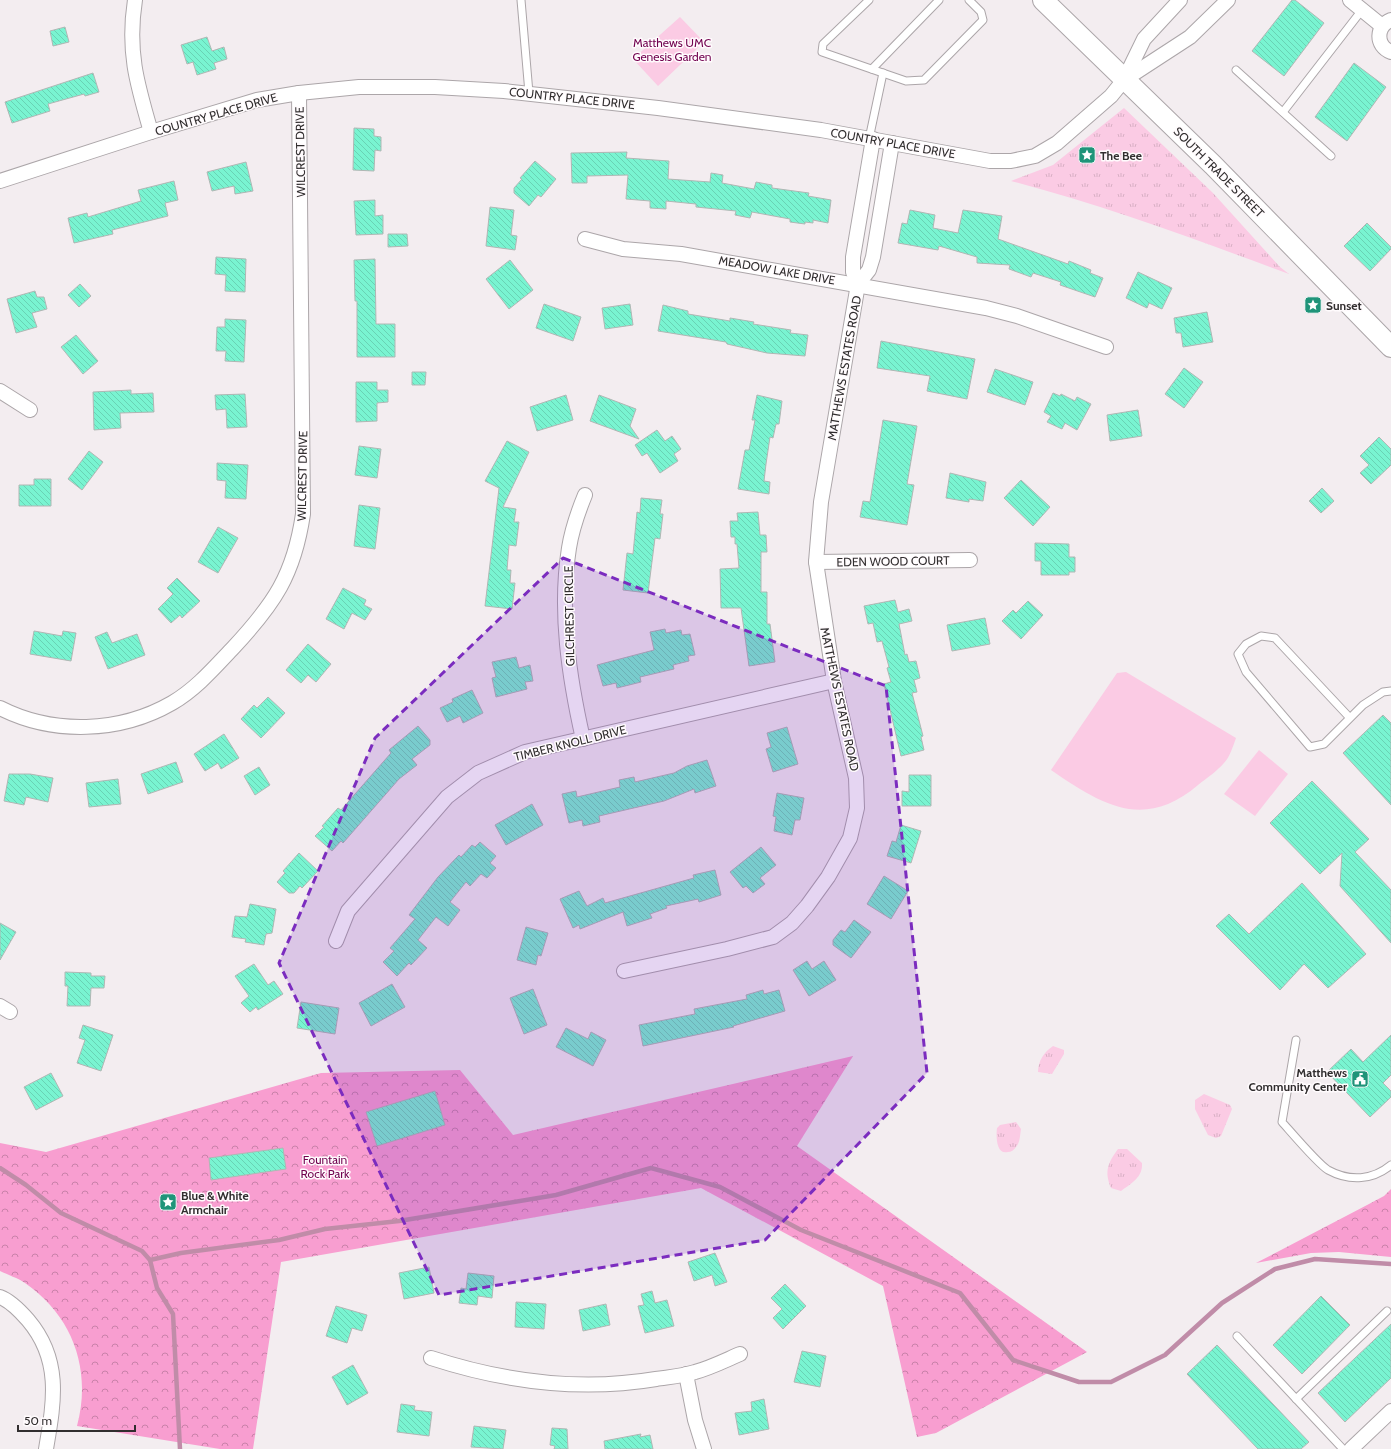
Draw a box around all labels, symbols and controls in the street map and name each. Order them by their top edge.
park label: Matthews UMC Genesis Garden [632,35,712,64]
street label: COUNTRY PLACE DRIVE [508,84,636,112]
street label: COUNTRY PLACE DRIVE [153,89,279,139]
street label: WILCREST DRIVE [292,106,308,197]
street label: SOUTH TRADE STREET [1171,124,1268,221]
street label: COUNTRY PLACE DRIVE [829,125,957,161]
place icon: The Bee [1077,145,1097,165]
place label: The Bee [1100,148,1142,163]
street label: MEADOW LAKE DRIVE [718,252,837,288]
street label: MATTHEWS ESTATES ROAD [824,294,864,442]
place icon: Sunset [1303,295,1323,315]
place label: Sunset [1326,298,1362,313]
street label: WILCREST DRIVE [294,430,310,521]
street label: EDEN WOOD COURT [836,553,950,569]
street label: GILCHREST CIRCLE [561,565,577,666]
street label: MATTHEWS ESTATES ROAD [817,626,863,773]
street label: TIMBER KNOLL DRIVE [512,722,628,764]
place label: Matthews Community Center [1249,1065,1347,1094]
public building icon: Matthews Community Center [1350,1069,1370,1089]
park label: Fountain Rock Park [301,1152,350,1181]
place label: Blue & White Armchair [181,1188,249,1217]
place icon: Blue & White Armchair [158,1192,178,1212]
scale bar [18,1407,135,1433]
text: 50 m [24,1413,52,1428]

